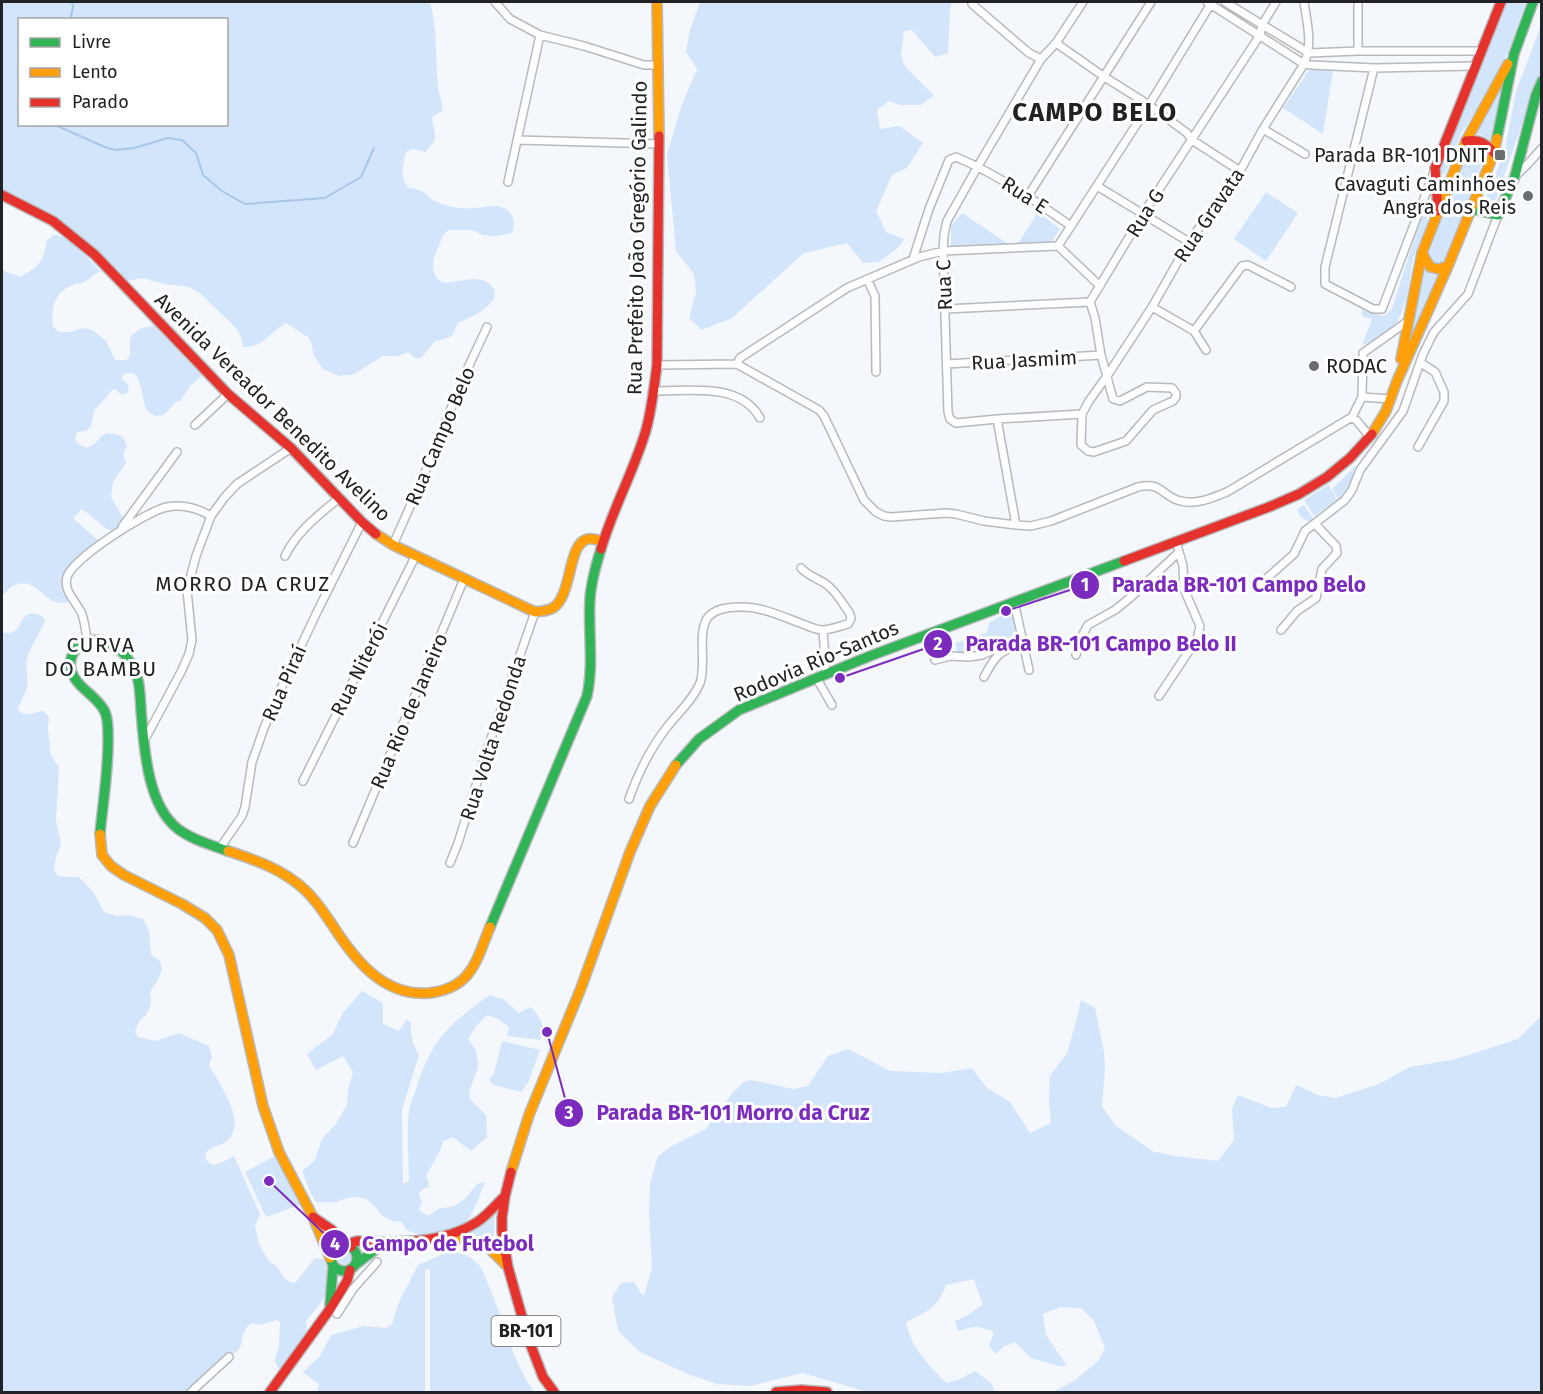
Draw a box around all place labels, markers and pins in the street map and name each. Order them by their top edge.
place label: Parada BR-101 DNIT [1314,143,1489,167]
marker: Parada BR-101 DNIT [1493,148,1507,162]
place label: Cavaguti Caminhões Angra dos Reis [1334,172,1516,219]
marker: Cavaguti Caminhões Angra dos Reis [1521,189,1535,203]
place label: RODAC [1326,354,1387,378]
marker: RODAC [1307,359,1321,373]
callout: Parada BR-101 Campo Belo [1070,566,1378,605]
callout: Parada BR-101 Campo Belo II [923,624,1248,663]
callout: Parada BR-101 Morro da Cruz [554,1094,881,1133]
callout: Campo de Futebol [320,1224,546,1263]

